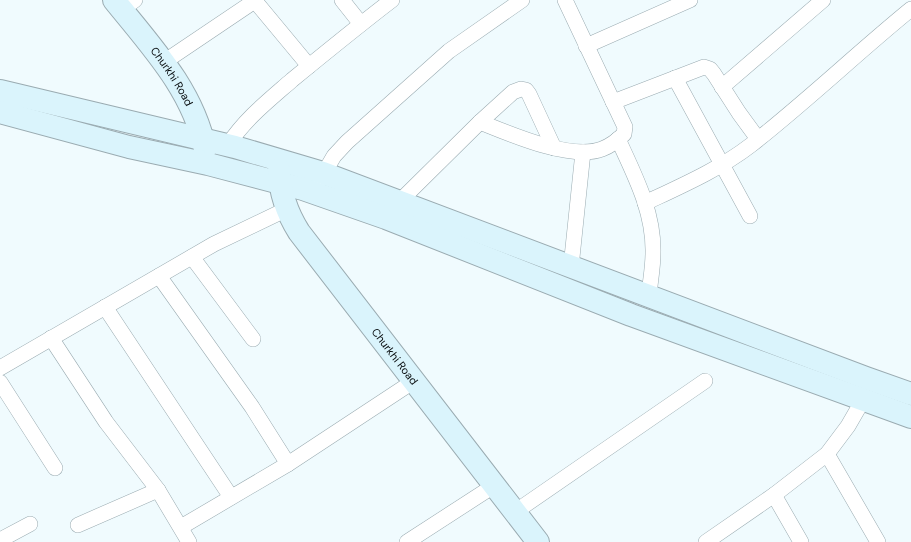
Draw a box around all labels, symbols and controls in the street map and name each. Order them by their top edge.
street label: Churkhi Road [148,44,196,108]
street label: Churkhi Road [369,325,421,388]

